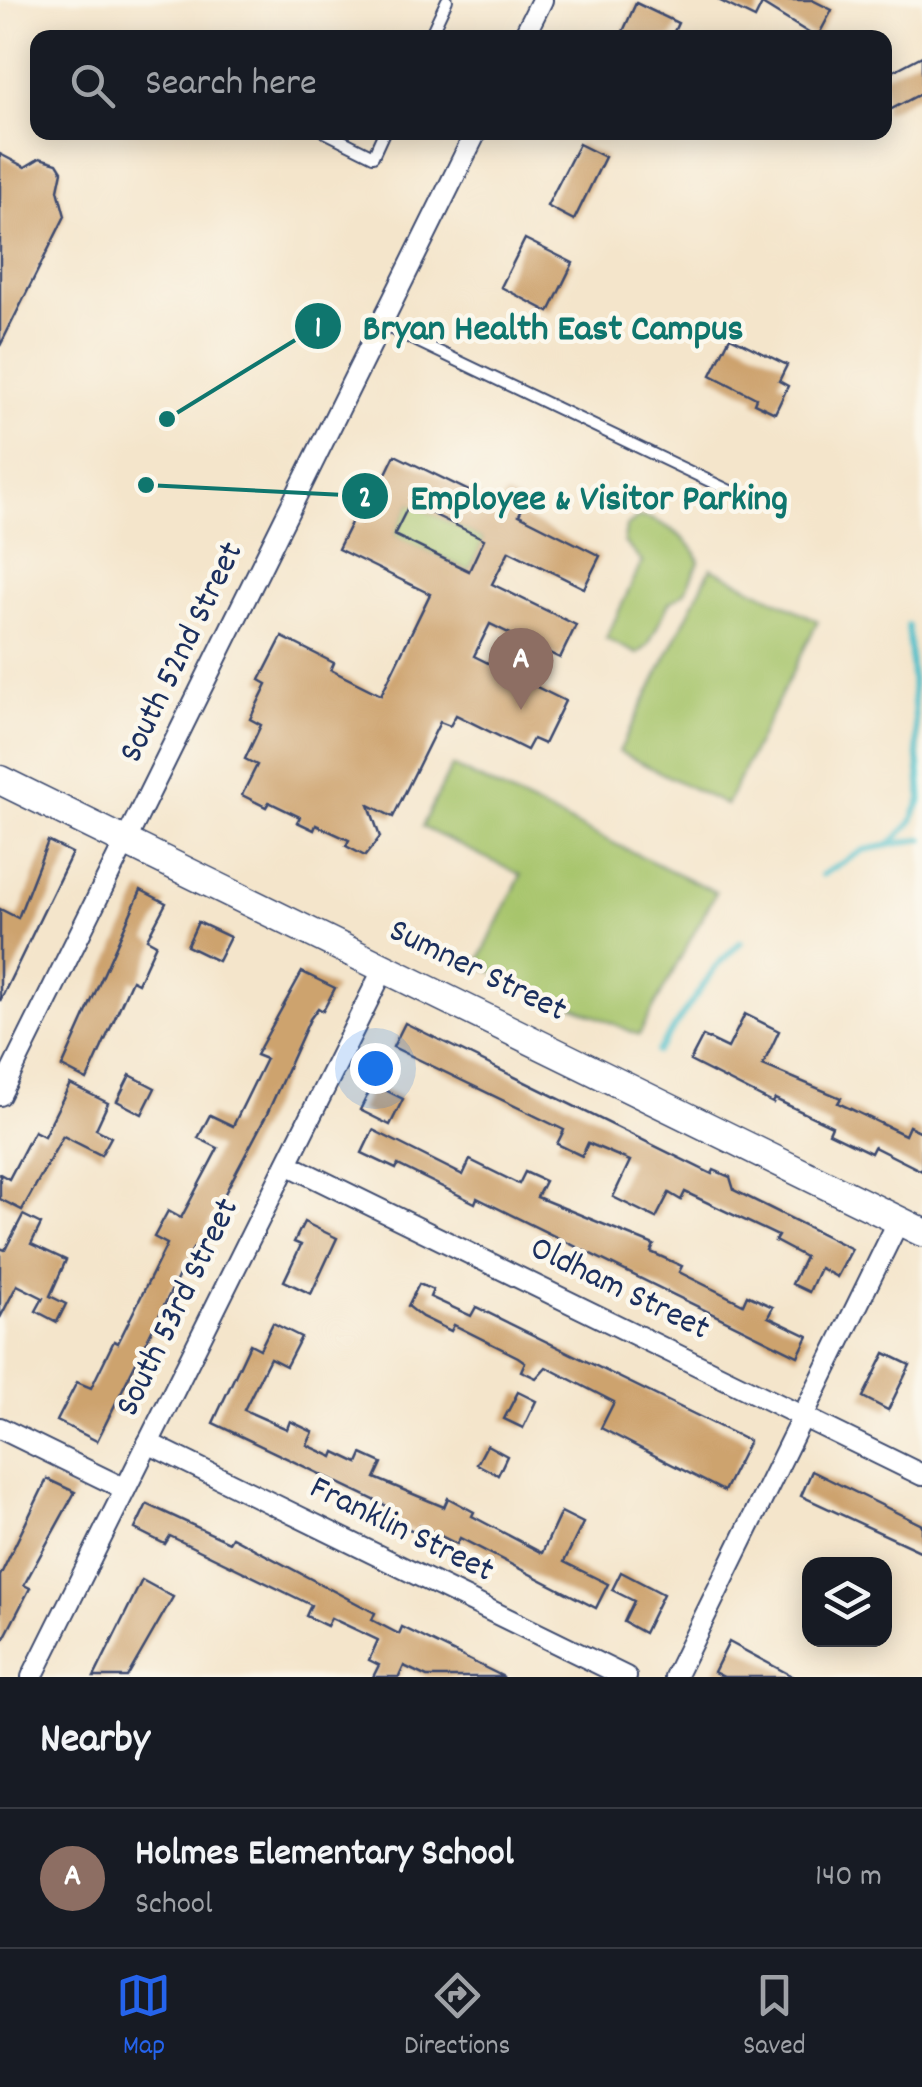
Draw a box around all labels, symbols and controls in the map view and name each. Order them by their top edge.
search box [30,30,892,140]
icon: search [65,58,120,113]
text: Search here [145,58,317,113]
callout: Bryan Health East Campus [293,292,764,360]
text: Bryan Health East Campus [362,304,744,359]
text: 1 [315,309,321,352]
callout: Employee & Visitor Parking [340,462,807,530]
text: Employee & Visitor Parking [410,474,788,529]
text: 2 [358,479,372,522]
street label: South 52nd Street [108,534,258,772]
pin: A [488,628,554,710]
street label: Sumner Street [380,907,574,1037]
your location [350,1043,401,1094]
street label: South 53rd Street [105,1190,254,1426]
street label: Oldham Street [521,1225,717,1355]
street label: Franklin Street [300,1465,502,1597]
map controls [802,1557,892,1647]
button: layers [802,1557,892,1647]
text: Nearby [40,1712,150,1772]
text: Holmes Elementary School [135,1828,514,1883]
text: A [64,1855,81,1901]
text: 140 m [815,1855,882,1901]
text: School [135,1883,213,1929]
tab: Map [116,1968,171,2068]
tab: Directions [404,1968,510,2068]
tab: Saved [743,1968,806,2068]

